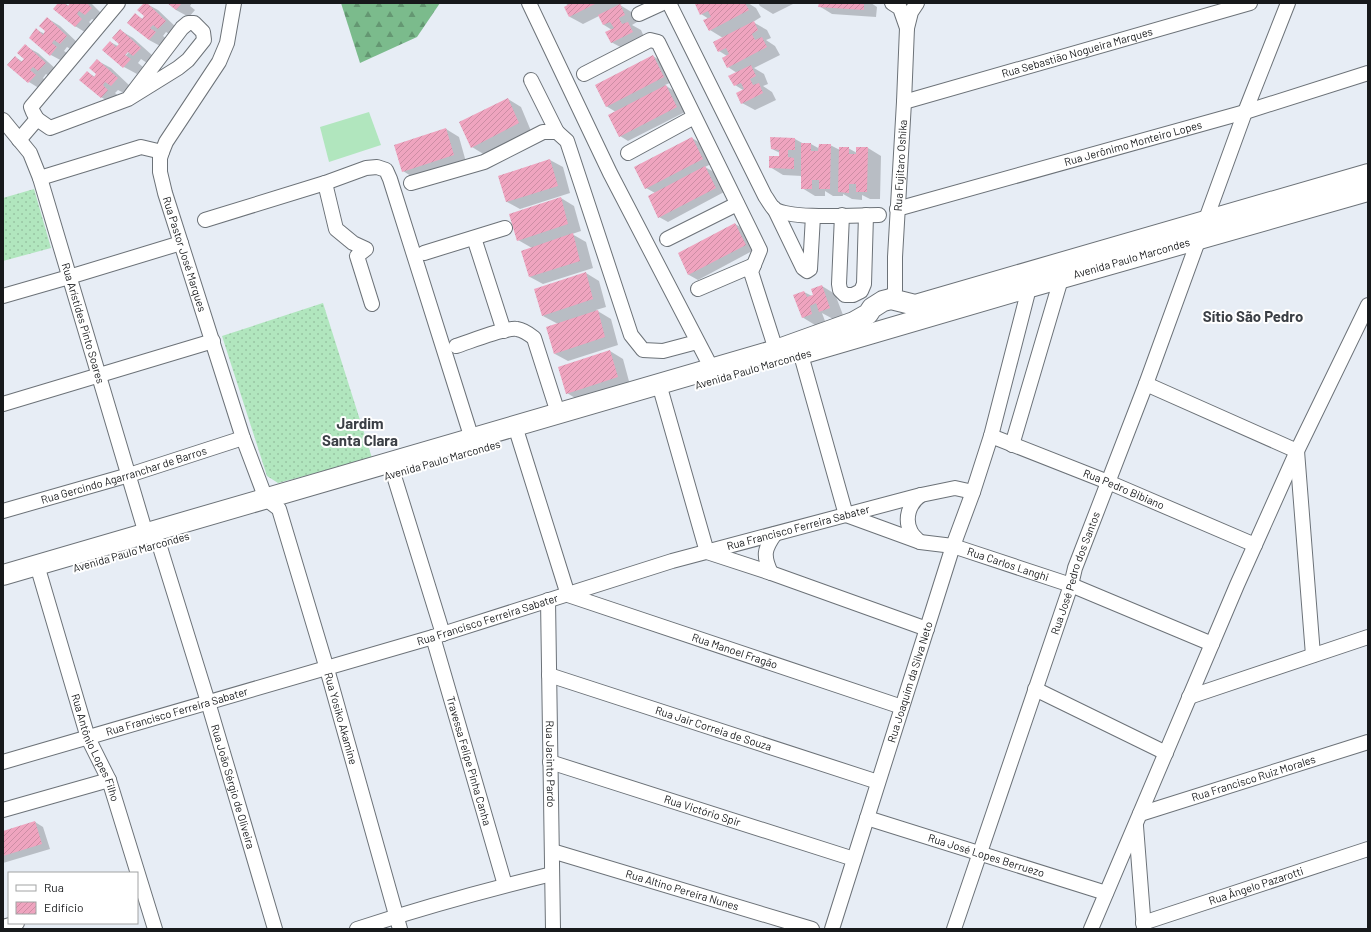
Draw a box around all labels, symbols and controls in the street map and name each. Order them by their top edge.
street label: Rua Sebastião Nogueira Marques [1000,24,1154,80]
street label: Rua Jerônimo Monteiro Lopes [1063,117,1203,168]
street label: Rua Fujitaro Oshika [891,119,909,211]
street label: Rua Pastor José Marques [161,195,209,313]
street label: Avenida Paulo Marcondes [1072,235,1191,281]
street label: Rua Arístides Pinto Soares [60,261,108,385]
district label: Sítio São Pedro [1203,307,1303,325]
street label: Avenida Paulo Marcondes [693,346,813,391]
district label: Jardim Santa Clara [322,414,398,449]
street label: Avenida Paulo Marcondes [382,437,502,482]
street label: Rua Gercindo Agarranchar de Barros [39,443,208,506]
street label: Rua Pedro Bibiano [1081,466,1167,511]
street label: Rua Francisco Ferreira Sabater [725,502,871,552]
street label: Rua José Pedro dos Santos [1048,510,1102,636]
street label: Avenida Paulo Marcondes [71,529,191,574]
street label: Rua Carlos Langhi [966,544,1051,583]
street label: Rua Francisco Ferreira Sabater [415,591,560,647]
street label: Rua Joaquim da Silva Neto [884,620,935,744]
street label: Rua Manoel Fragão [690,630,779,671]
street label: Rua Yosiko Akamine [322,671,361,766]
street label: Rua Francisco Ferreira Sabater [104,684,249,738]
street label: Rua Antônio Lopes Filho [69,692,122,803]
street label: Travessa Felipe Pinha Canha [445,695,494,827]
street label: Rua Jair Correia de Souza [654,703,774,753]
street label: Rua Jacinto Pardo [544,720,558,808]
street label: Rua João Sérgio de Oliveira [209,723,258,850]
street label: Rua Francisco Ruiz Morales [1190,752,1317,803]
street label: Rua Victório Spir [663,792,742,828]
street label: Rua José Lopes Berruezo [927,831,1046,879]
street label: Rua Ângelo Pazarotti [1207,864,1305,907]
street label: Rua Altino Pereira Nunes [624,866,741,913]
legend [8,872,138,924]
text: Rua [44,880,64,894]
text: Edifício [44,900,84,914]

